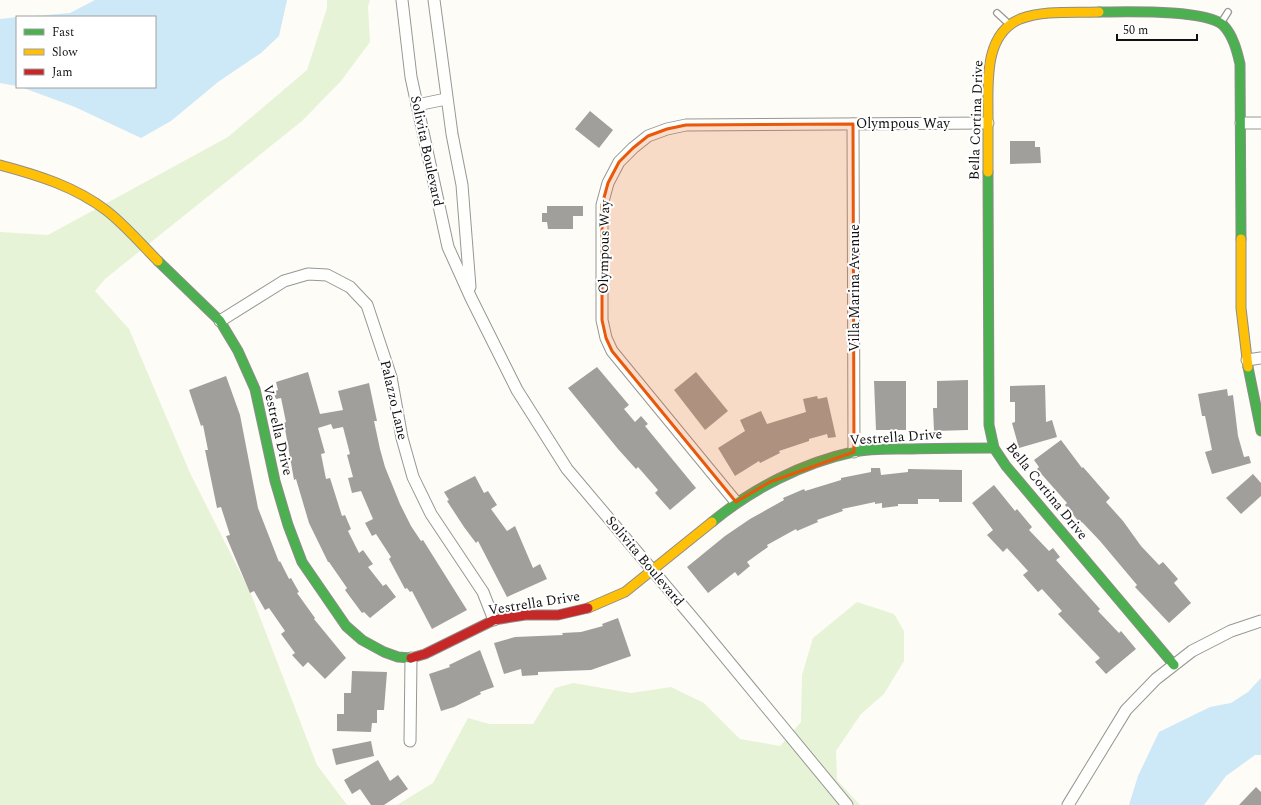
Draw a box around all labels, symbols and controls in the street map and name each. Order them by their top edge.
legend [16,16,156,88]
scale bar [1117,16,1197,42]
text: 50 m [1123,21,1148,40]
text: Fast [52,23,74,42]
text: Slow [52,43,78,62]
street label: Bella Cortina Drive [963,59,989,180]
text: Jam [52,63,73,82]
street label: Solivita Boulevard [405,94,449,209]
street label: Olympous Way [856,113,951,134]
street label: Olympous Way [593,198,615,294]
street label: Villa Marina Avenue [844,224,865,352]
street label: Palazzo Lane [375,358,413,442]
street label: Vestrella Drive [257,383,299,478]
street label: Vestrella Drive [849,423,943,451]
street label: Bella Cortina Drive [1001,438,1093,544]
street label: Solivita Boulevard [601,511,689,611]
street label: Vestrella Drive [487,585,582,621]

